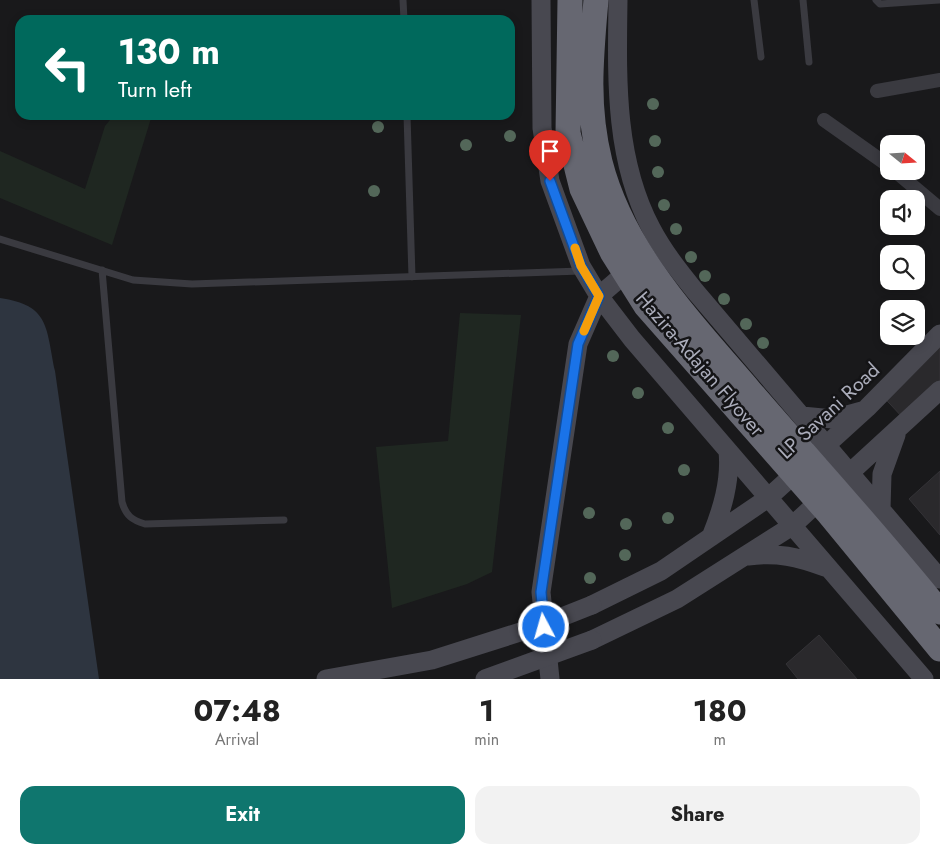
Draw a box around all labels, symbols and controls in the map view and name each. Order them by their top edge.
text: 130 m [118,27,220,77]
icon: left [35,35,100,100]
text: Turn left [118,73,192,105]
pin [529,130,571,181]
north arrow [880,135,925,180]
map controls [880,135,925,345]
icon: arrive [536,137,564,165]
button: sound [880,190,925,235]
button: search [880,245,925,290]
street label: Hazira-Adajan Flyover [629,285,771,443]
button: layers [880,300,925,345]
street label: LP Savani Road [772,356,886,466]
position arrow [517,600,569,652]
text: 07:48 [193,689,281,732]
text: 1 [479,689,494,732]
text: 180 [693,689,747,732]
text: Arrival [215,728,259,751]
text: min [474,728,499,751]
text: m [713,728,726,751]
button: Exit [20,786,465,844]
button: Share [475,786,920,844]

